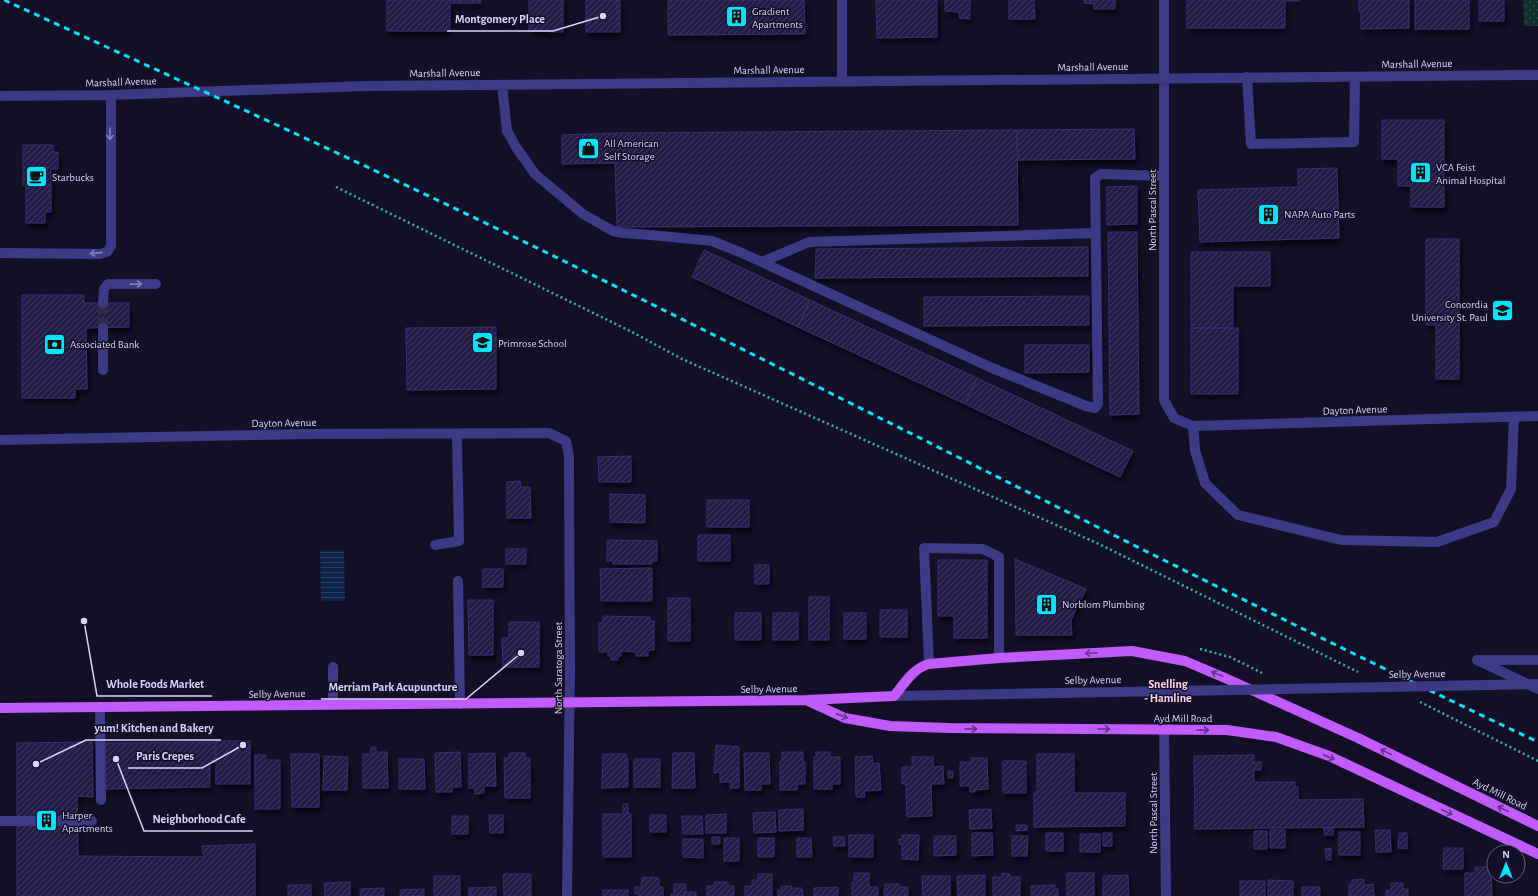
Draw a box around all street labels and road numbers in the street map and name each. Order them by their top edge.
street label: Marshall Avenue [1381,58,1453,70]
street label: Marshall Avenue [1057,61,1129,73]
street label: Marshall Avenue [733,64,805,76]
street label: Marshall Avenue [409,67,481,79]
street label: Marshall Avenue [85,75,157,89]
street label: North Pascal Street [1147,169,1158,251]
street label: Dayton Avenue [1322,403,1388,417]
street label: Dayton Avenue [251,417,317,429]
street label: North Saratoga Street [553,621,564,714]
street label: Selby Avenue [1388,668,1446,680]
street label: Selby Avenue [1064,674,1122,686]
street label: Selby Avenue [740,683,798,695]
street label: Selby Avenue [248,688,306,700]
street label: Ayd Mill Road [1154,713,1213,724]
street label: North Pascal Street [1148,772,1159,854]
street label: Ayd Mill Road [1471,776,1529,812]

